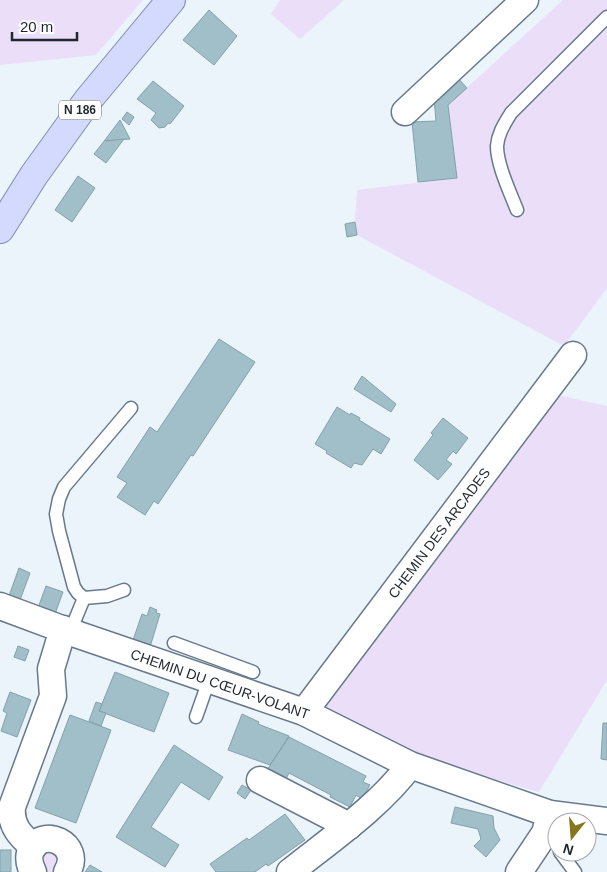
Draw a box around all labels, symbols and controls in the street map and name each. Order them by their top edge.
scale bar [12,10,78,42]
text: 20 m [20,18,53,35]
road number: N 186 [59,100,101,120]
street label: CHEMIN DES ARCADES [385,465,493,601]
street label: CHEMIN DU CŒUR-VOLANT [128,646,312,722]
north arrow [547,812,597,862]
text: N [561,840,575,859]

